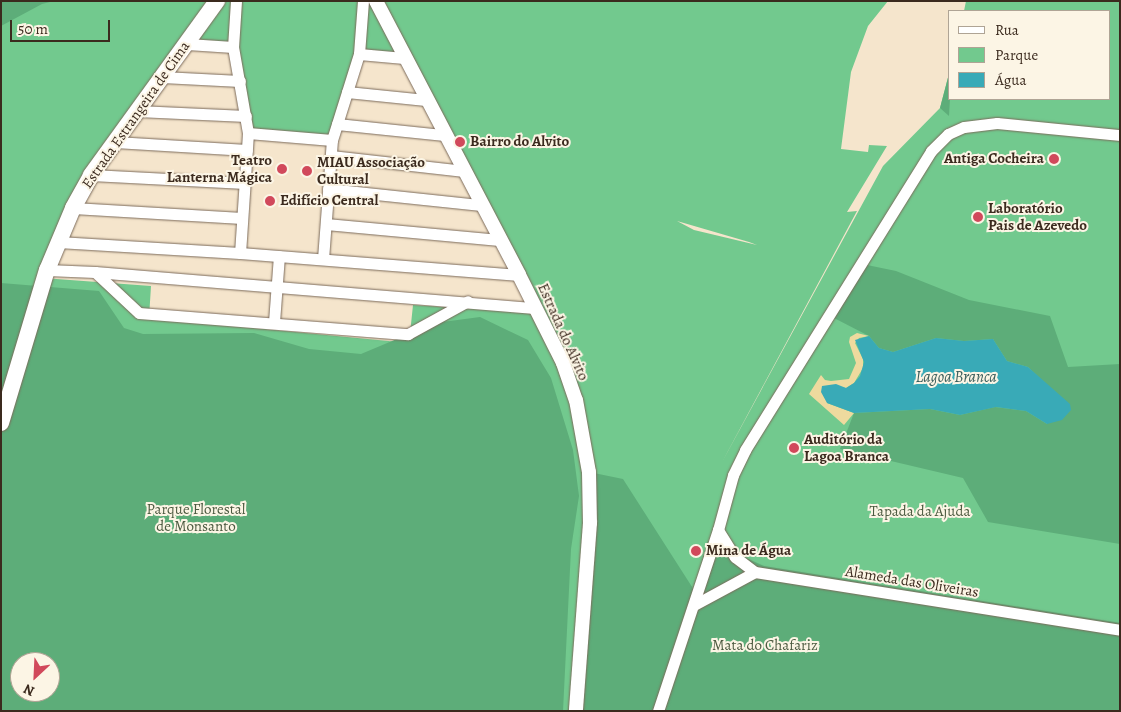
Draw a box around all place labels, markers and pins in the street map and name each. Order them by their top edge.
place label: Bairro do Alvito [470,133,569,151]
marker: Bairro do Alvito [454,136,466,148]
place label: Antiga Cocheira [944,150,1044,168]
place label: Teatro Lanterna Mágica [167,151,272,186]
place label: MIAU Associação Cultural [317,153,425,188]
marker: Antiga Cocheira [1048,153,1060,165]
marker: Teatro Lanterna Mágica [276,163,288,175]
marker: MIAU Associação Cultural [301,165,313,177]
place label: Edifício Central [280,192,378,210]
marker: Edifício Central [264,195,276,207]
place label: Laboratório Pais de Azevedo [988,199,1087,234]
marker: Laboratório Pais de Azevedo [972,211,984,223]
place label: Auditório da Lagoa Branca [804,430,889,465]
marker: Auditório da Lagoa Branca [788,442,800,454]
place label: Mina de Água [706,542,791,560]
marker: Mina de Água [690,545,702,557]

